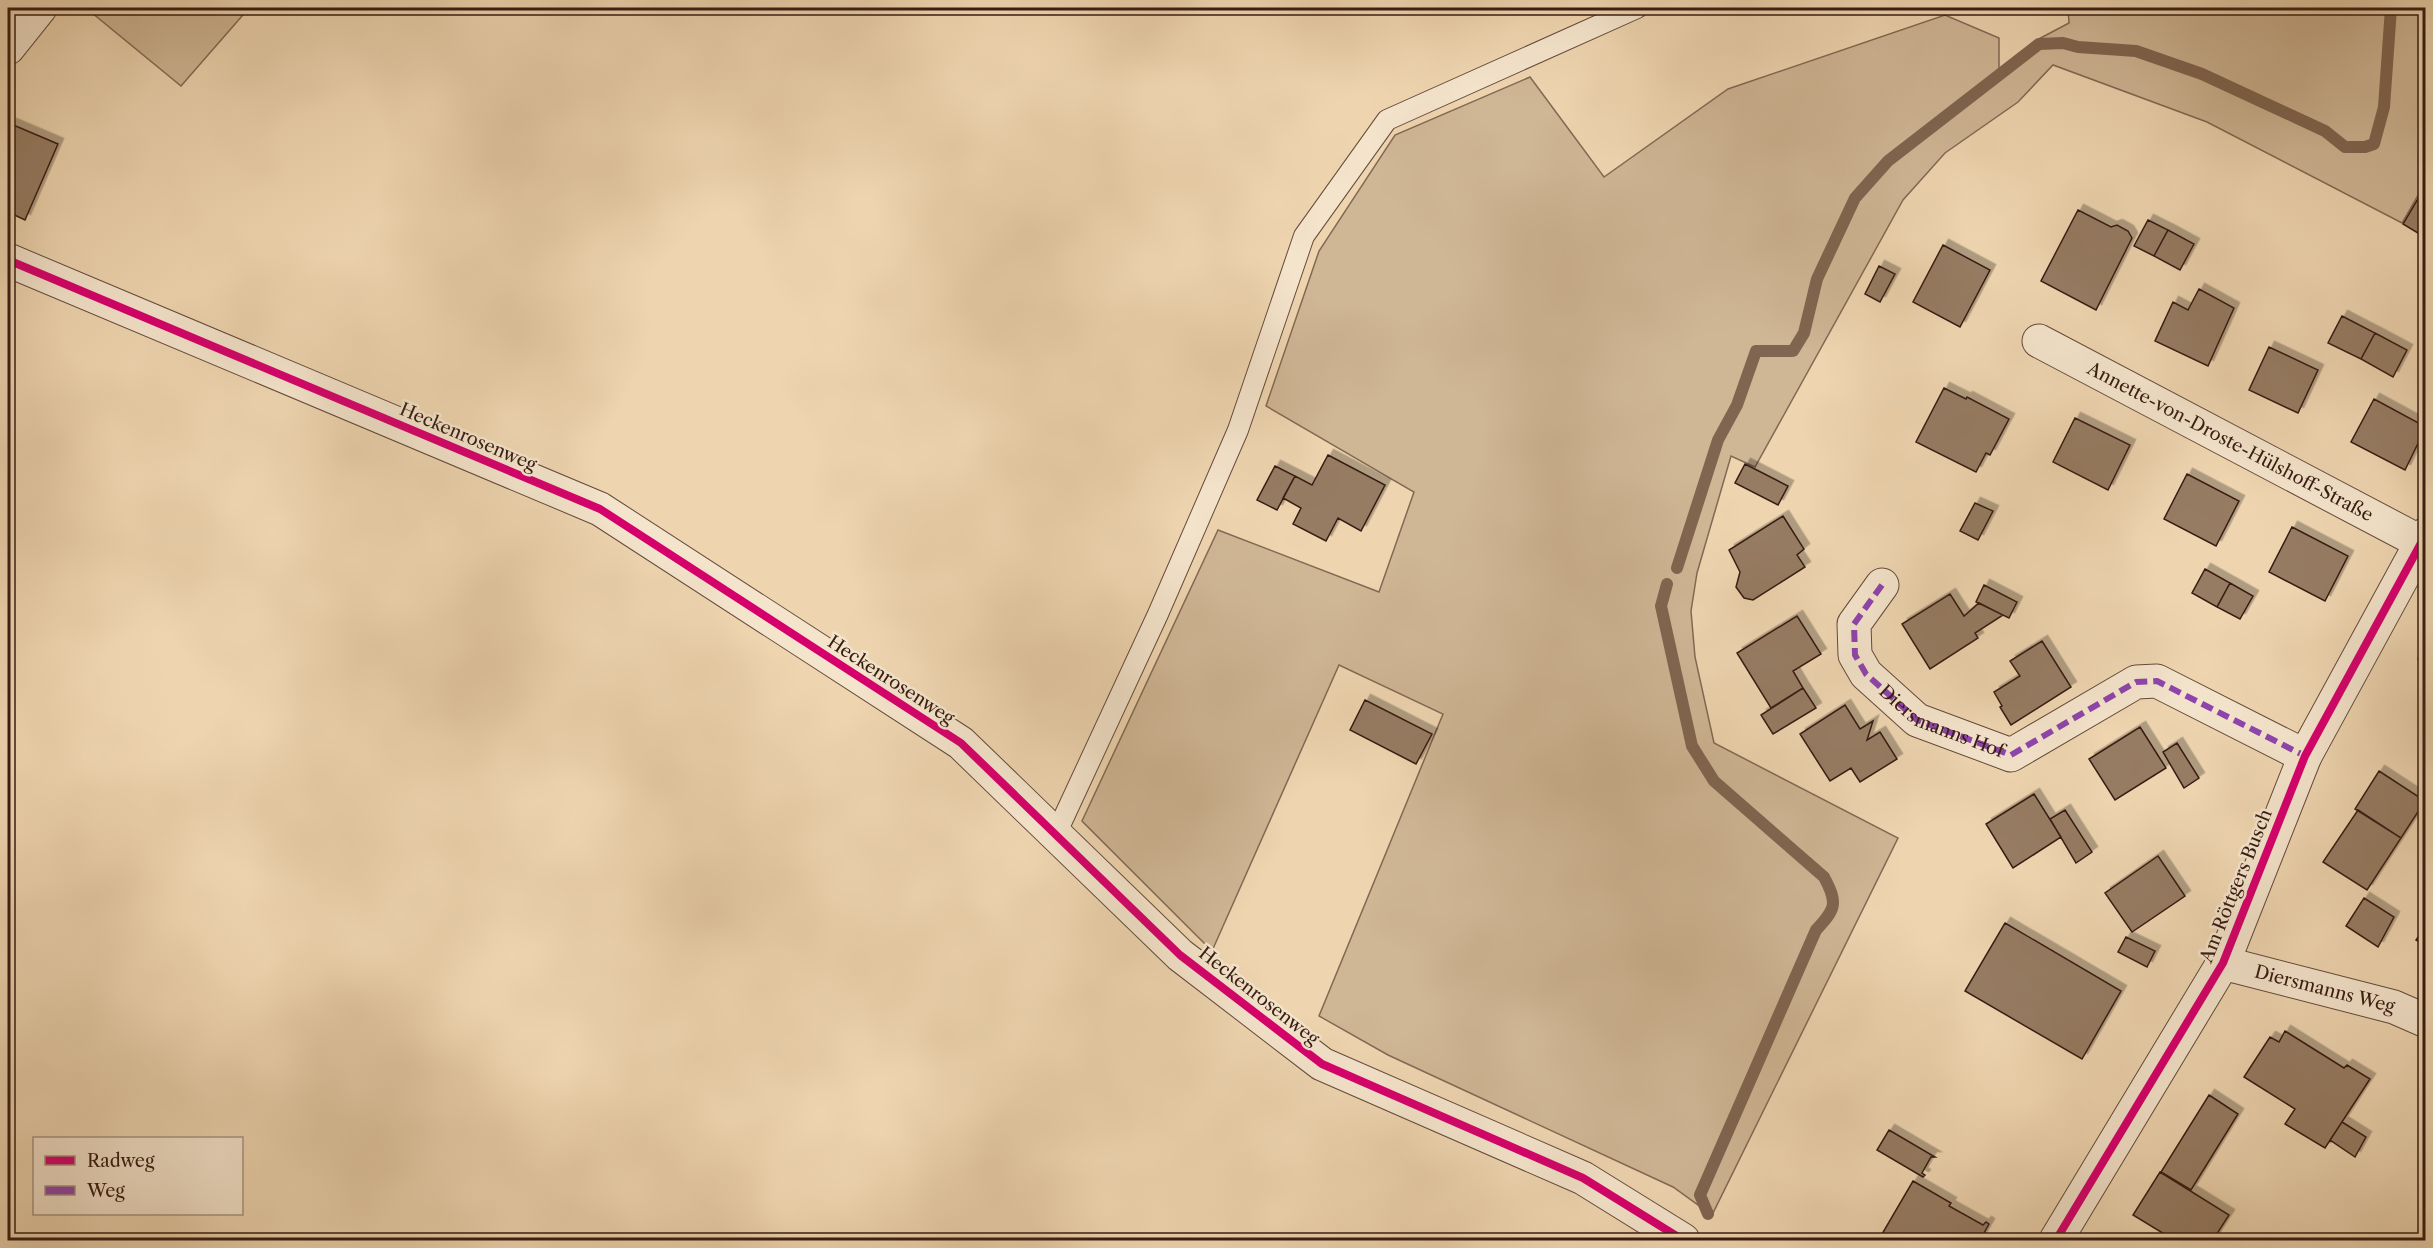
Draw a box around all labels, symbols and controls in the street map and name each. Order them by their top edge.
street label: Annette-von-Droste-Hülshoff-Straße [2082,357,2377,526]
street label: Heckenrosenweg [396,398,540,476]
street label: Heckenrosenweg [823,631,959,729]
street label: Diersmanns Hof [1874,680,2010,763]
street label: Am Röttgers Busch [2195,806,2277,967]
street label: Heckenrosenweg [1194,942,1324,1050]
street label: Diersmanns Weg [2252,961,2398,1018]
legend [33,1137,243,1215]
text: Radweg [87,1150,155,1172]
text: Weg [86,1180,125,1202]

